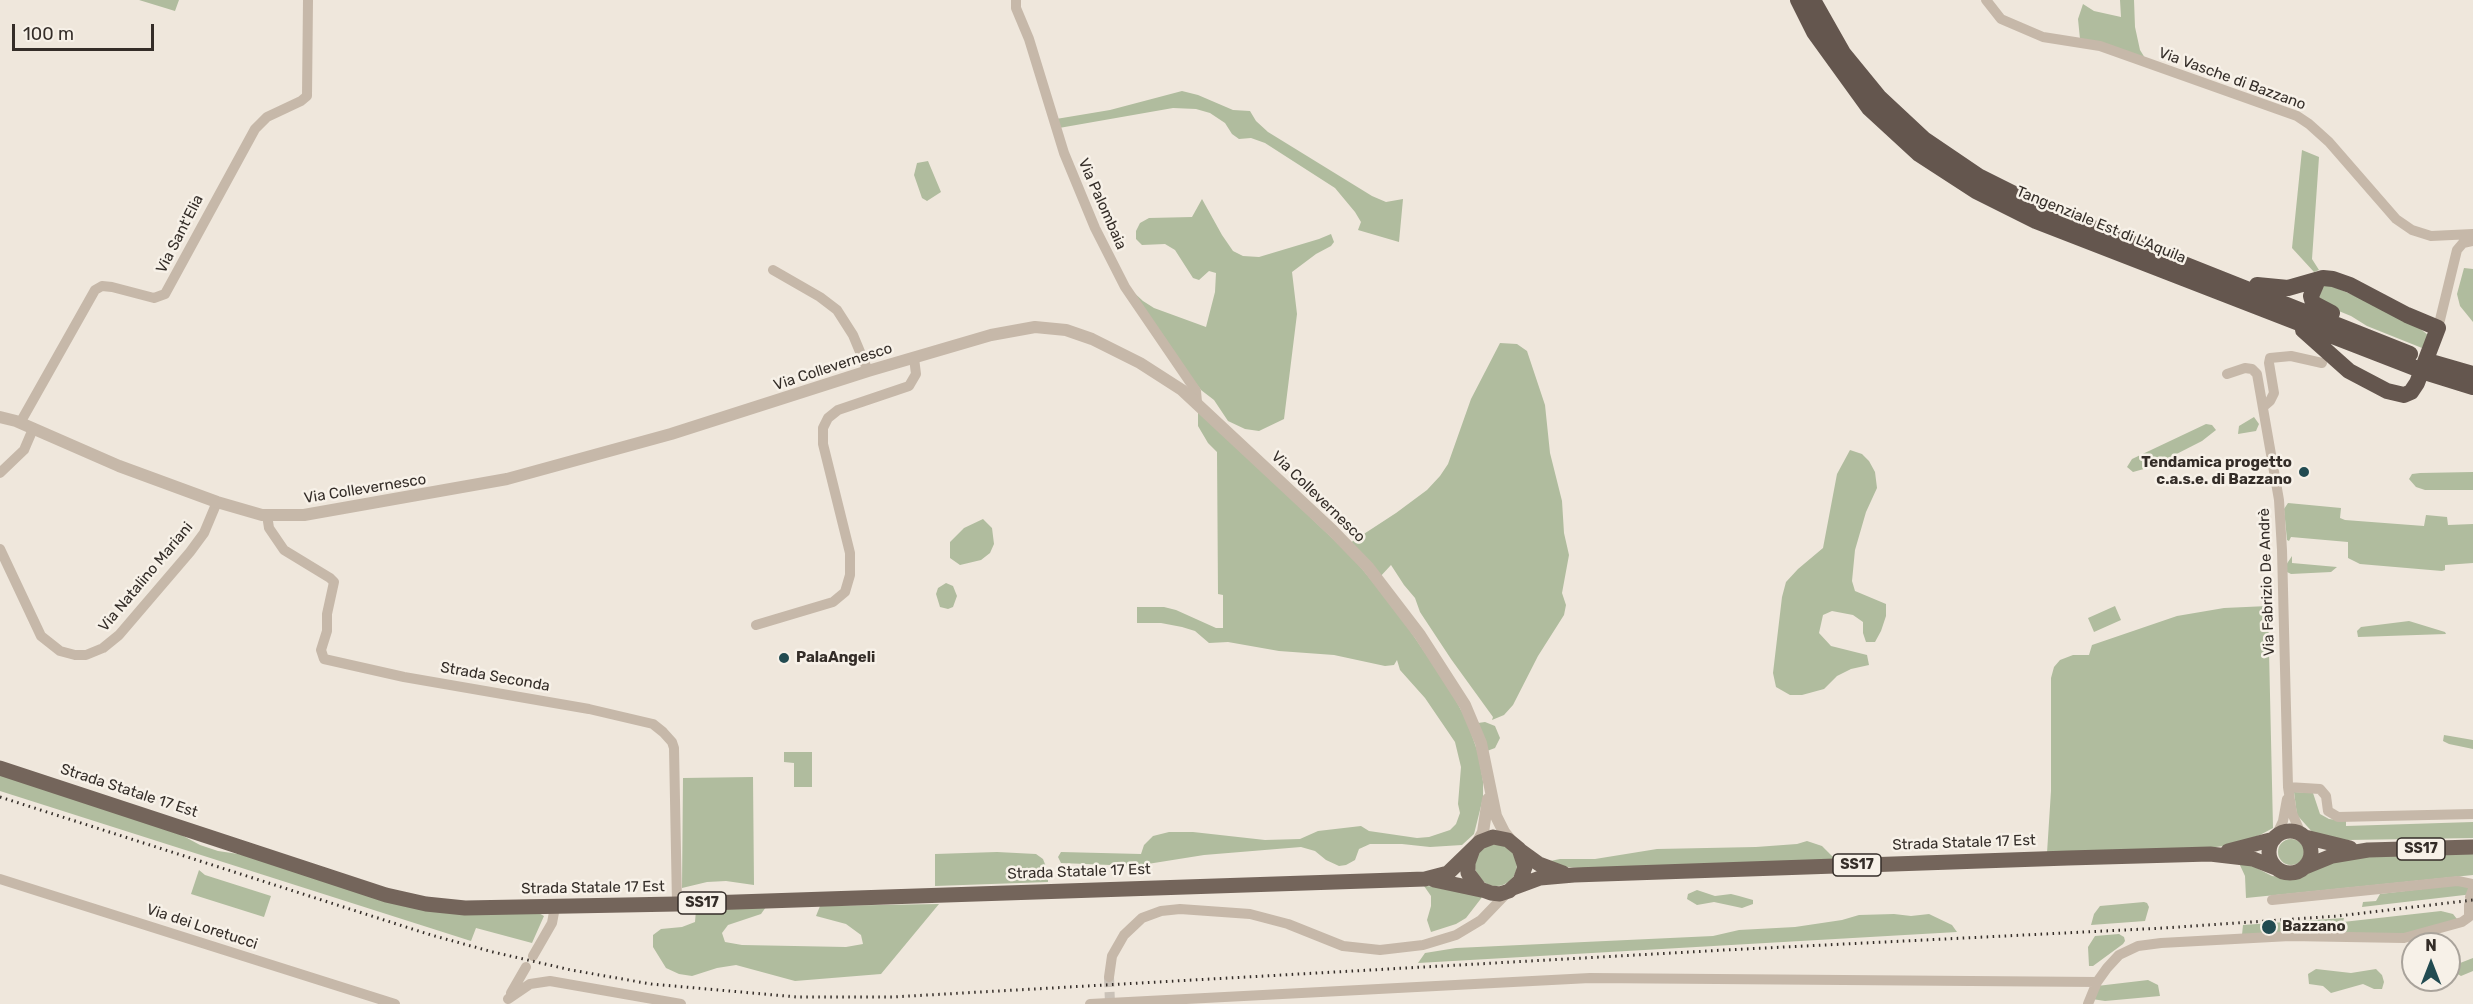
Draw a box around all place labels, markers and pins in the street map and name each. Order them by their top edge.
place label: Tendamica progetto c.a.s.e. di Bazzano [2141,454,2292,489]
marker: Tendamica progetto c.a.s.e. di Bazzano [2297,465,2311,479]
place label: PalaAngeli [796,649,875,667]
marker: PalaAngeli [777,651,791,665]
marker: Bazzano [2260,918,2278,936]
place label: Bazzano [2282,918,2346,936]

